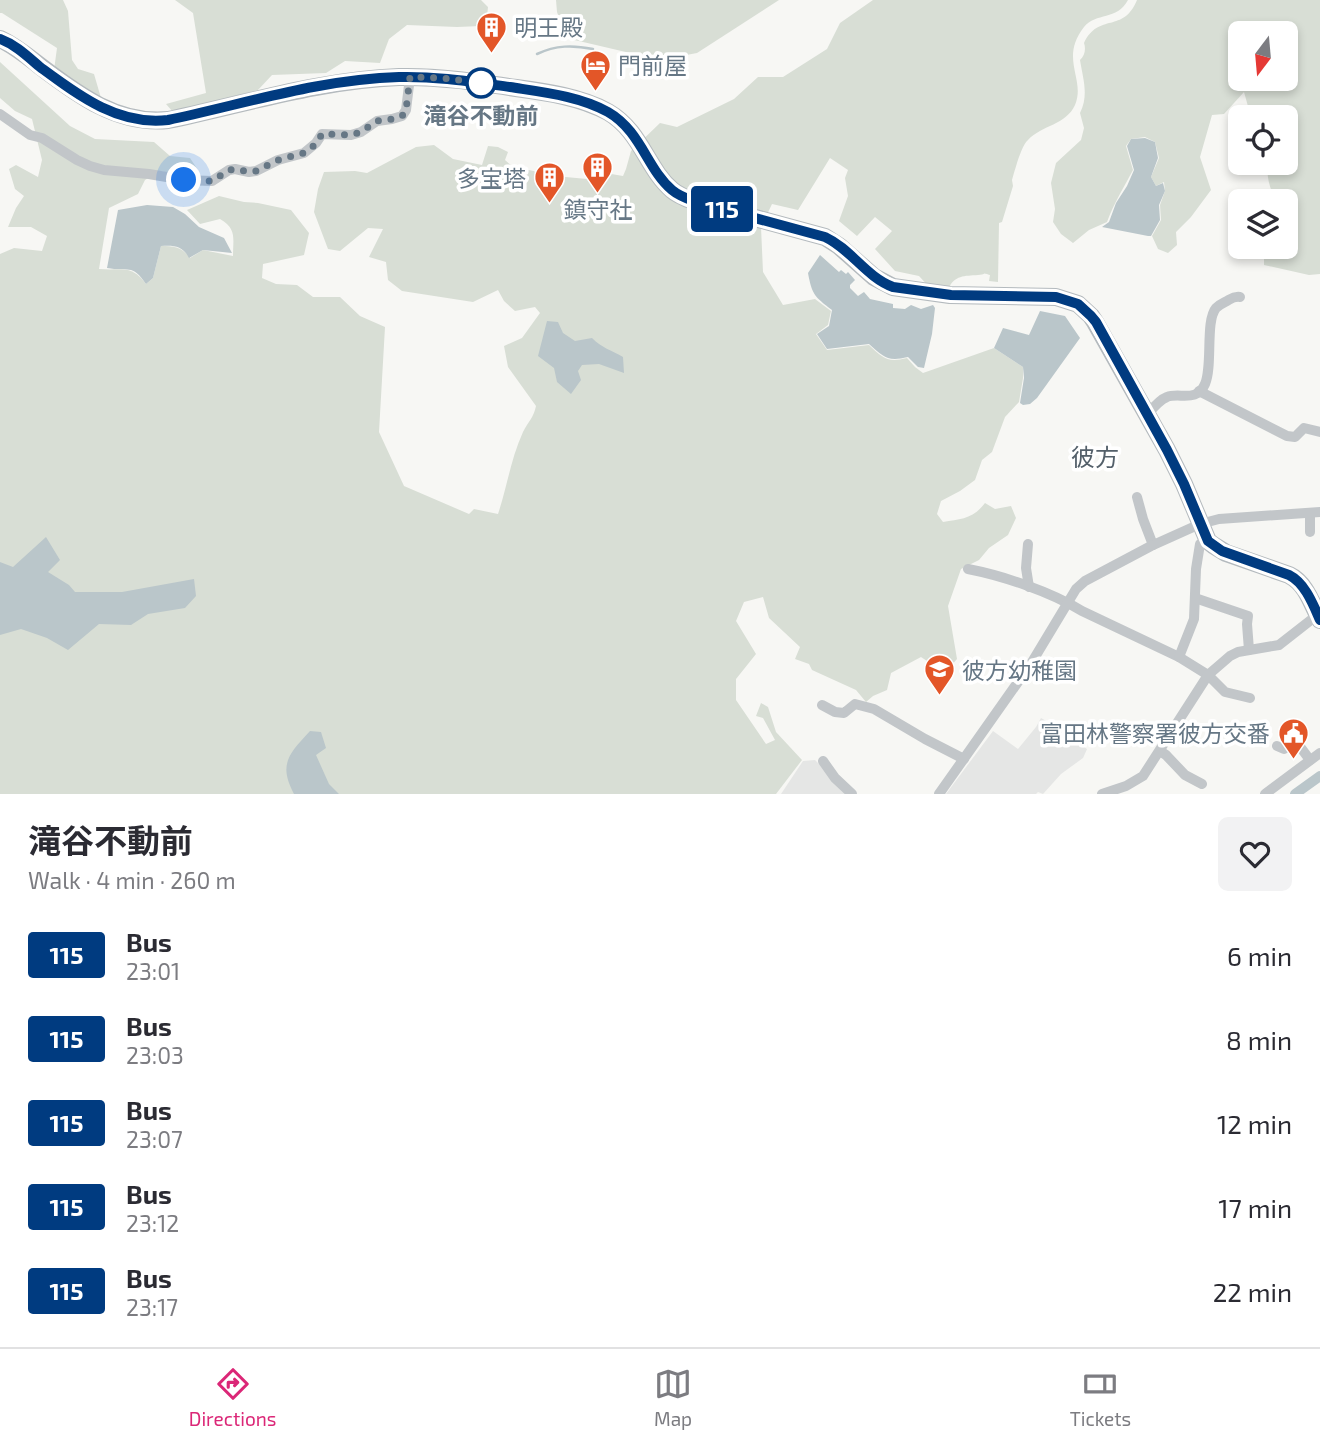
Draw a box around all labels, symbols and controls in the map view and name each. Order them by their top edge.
building icon: 明王殿 [474,10,508,54]
place label: 明王殿 [514,13,583,41]
north arrow [1228,21,1298,91]
map controls [1228,21,1298,259]
hotel icon: 門前屋 [578,48,612,92]
place label: 門前屋 [618,51,687,79]
marker: 滝谷不動前 [466,68,496,98]
place label: 滝谷不動前 [424,101,539,129]
button: locate [1228,105,1298,175]
building icon: 鎮守社 [581,151,615,195]
building icon: 多宝塔 [532,161,566,205]
your location [166,162,201,197]
place label: 多宝塔 [457,164,526,192]
line badge: 115 [682,186,762,232]
button: layers [1228,189,1298,259]
text: 115 [705,194,739,223]
place label: 鎮守社 [564,195,633,223]
district label: 彼方 [1071,442,1119,471]
school or university icon: 彼方幼稚園 [922,653,956,697]
place label: 彼方幼稚園 [962,656,1077,684]
public building icon: 富田林警察署彼方交番 [1276,716,1310,760]
place label: 富田林警察署彼方交番 [1040,719,1270,747]
button: heart [1218,817,1292,891]
text: 滝谷不動前 [28,820,193,860]
text: Walk · 4 min · 260 m [28,866,236,894]
text: Bus [126,926,172,957]
text: 115 [50,940,83,969]
text: 6 min [1227,940,1292,971]
text: 23:01 [126,957,180,985]
text: Bus [126,1010,172,1041]
text: 115 [50,1024,83,1053]
text: 8 min [1226,1024,1292,1055]
text: 23:03 [126,1041,184,1069]
text: Bus [126,1094,172,1125]
text: 115 [50,1108,83,1137]
text: 12 min [1217,1108,1292,1139]
text: 23:07 [126,1125,183,1153]
text: Bus [126,1178,172,1209]
text: 115 [50,1192,83,1221]
text: 17 min [1218,1192,1292,1223]
text: 23:12 [126,1209,179,1237]
text: Bus [126,1262,172,1293]
text: 115 [50,1276,83,1305]
text: 22 min [1213,1276,1292,1307]
text: 23:17 [126,1293,178,1321]
tab: Directions [189,1365,276,1430]
tab: Map [654,1365,692,1430]
tab: Tickets [1070,1365,1131,1430]

